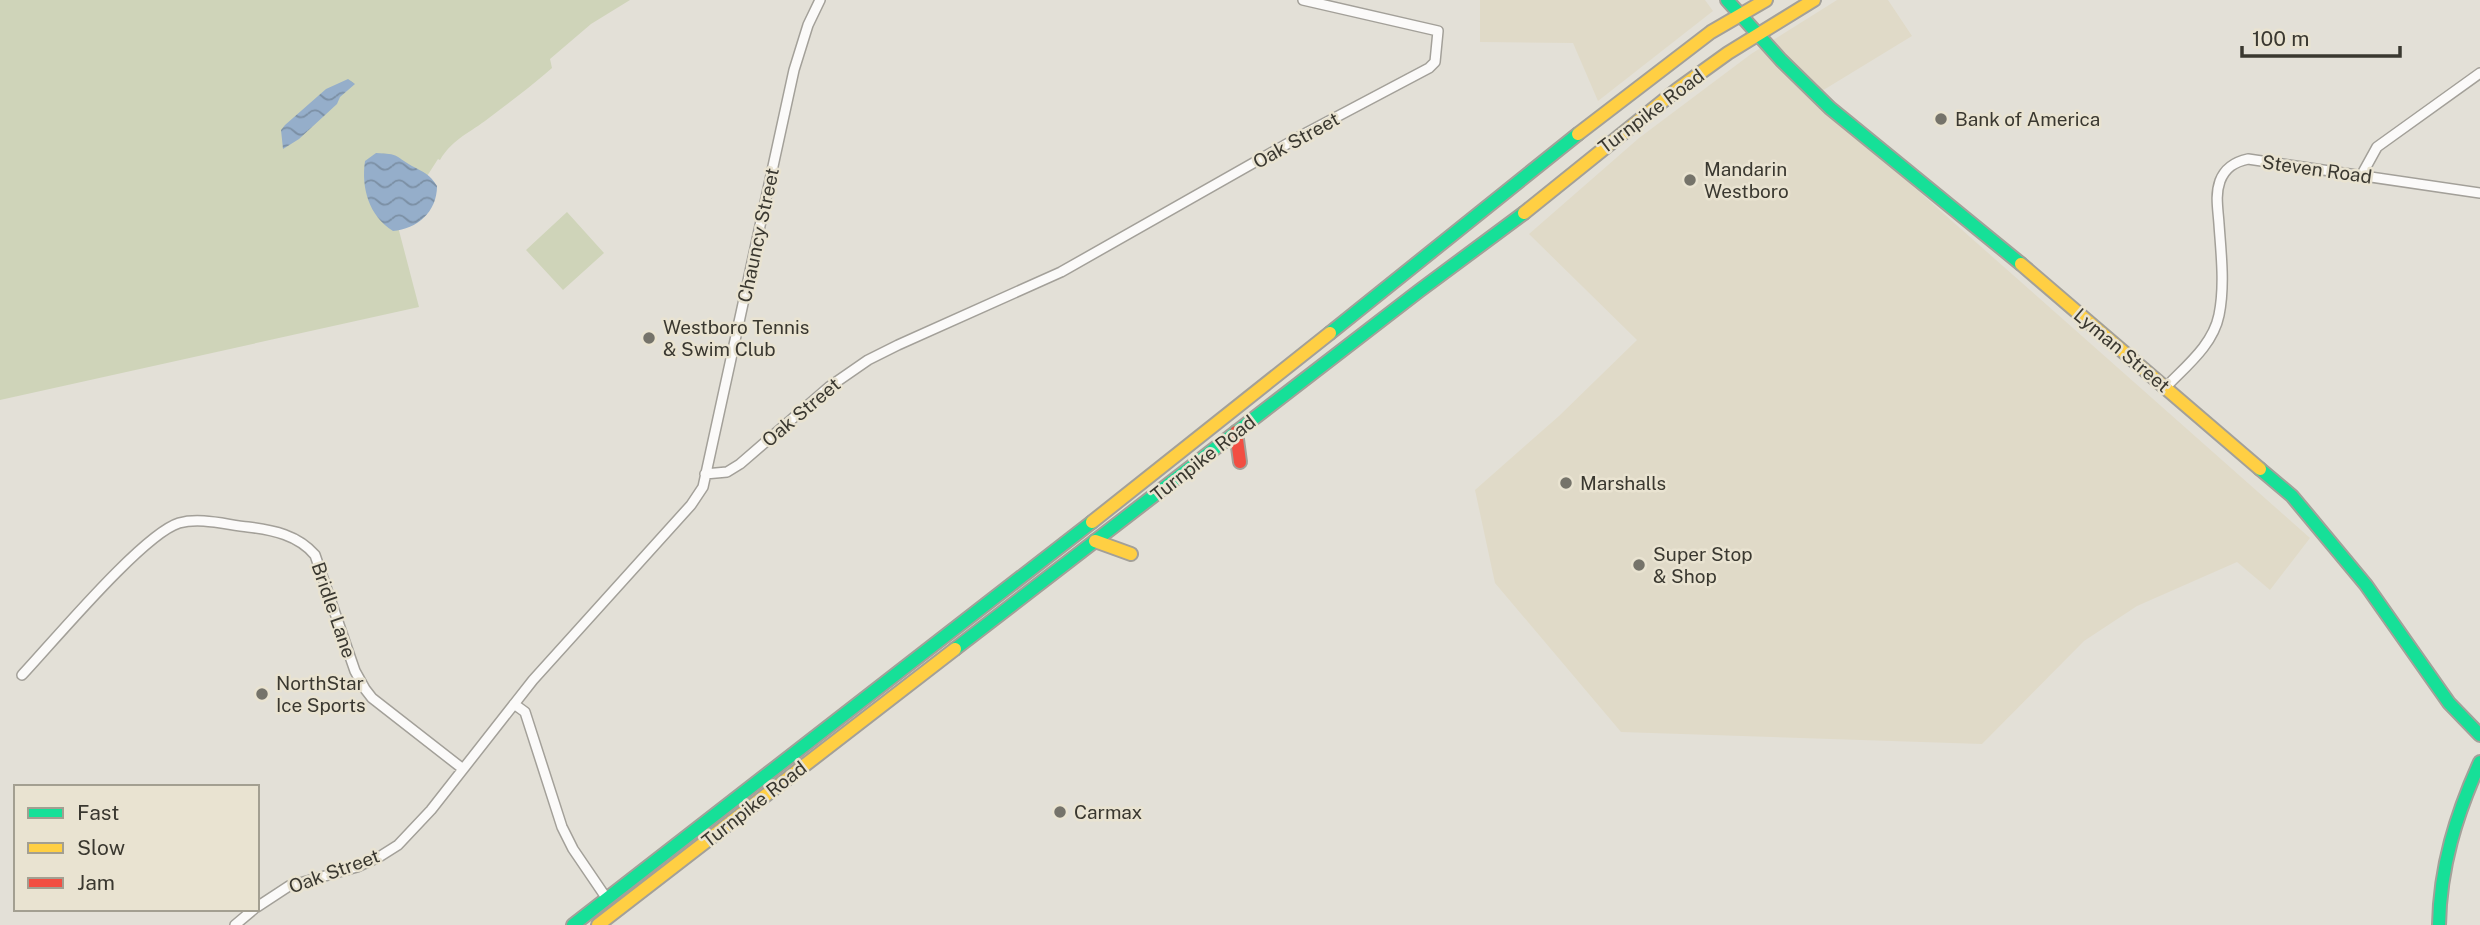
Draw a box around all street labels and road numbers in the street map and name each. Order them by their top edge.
street label: Turnpike Road [1594,64,1708,158]
street label: Oak Street [1249,107,1343,173]
street label: Steven Road [2261,150,2373,188]
street label: Chauncy Street [733,166,783,304]
street label: Lyman Street [2070,304,2174,396]
street label: Oak Street [758,373,844,451]
street label: Turnpike Road [1146,410,1260,506]
street label: Bridle Lane [307,559,361,661]
street label: Turnpike Road [697,756,811,852]
street label: Oak Street [286,844,382,898]

